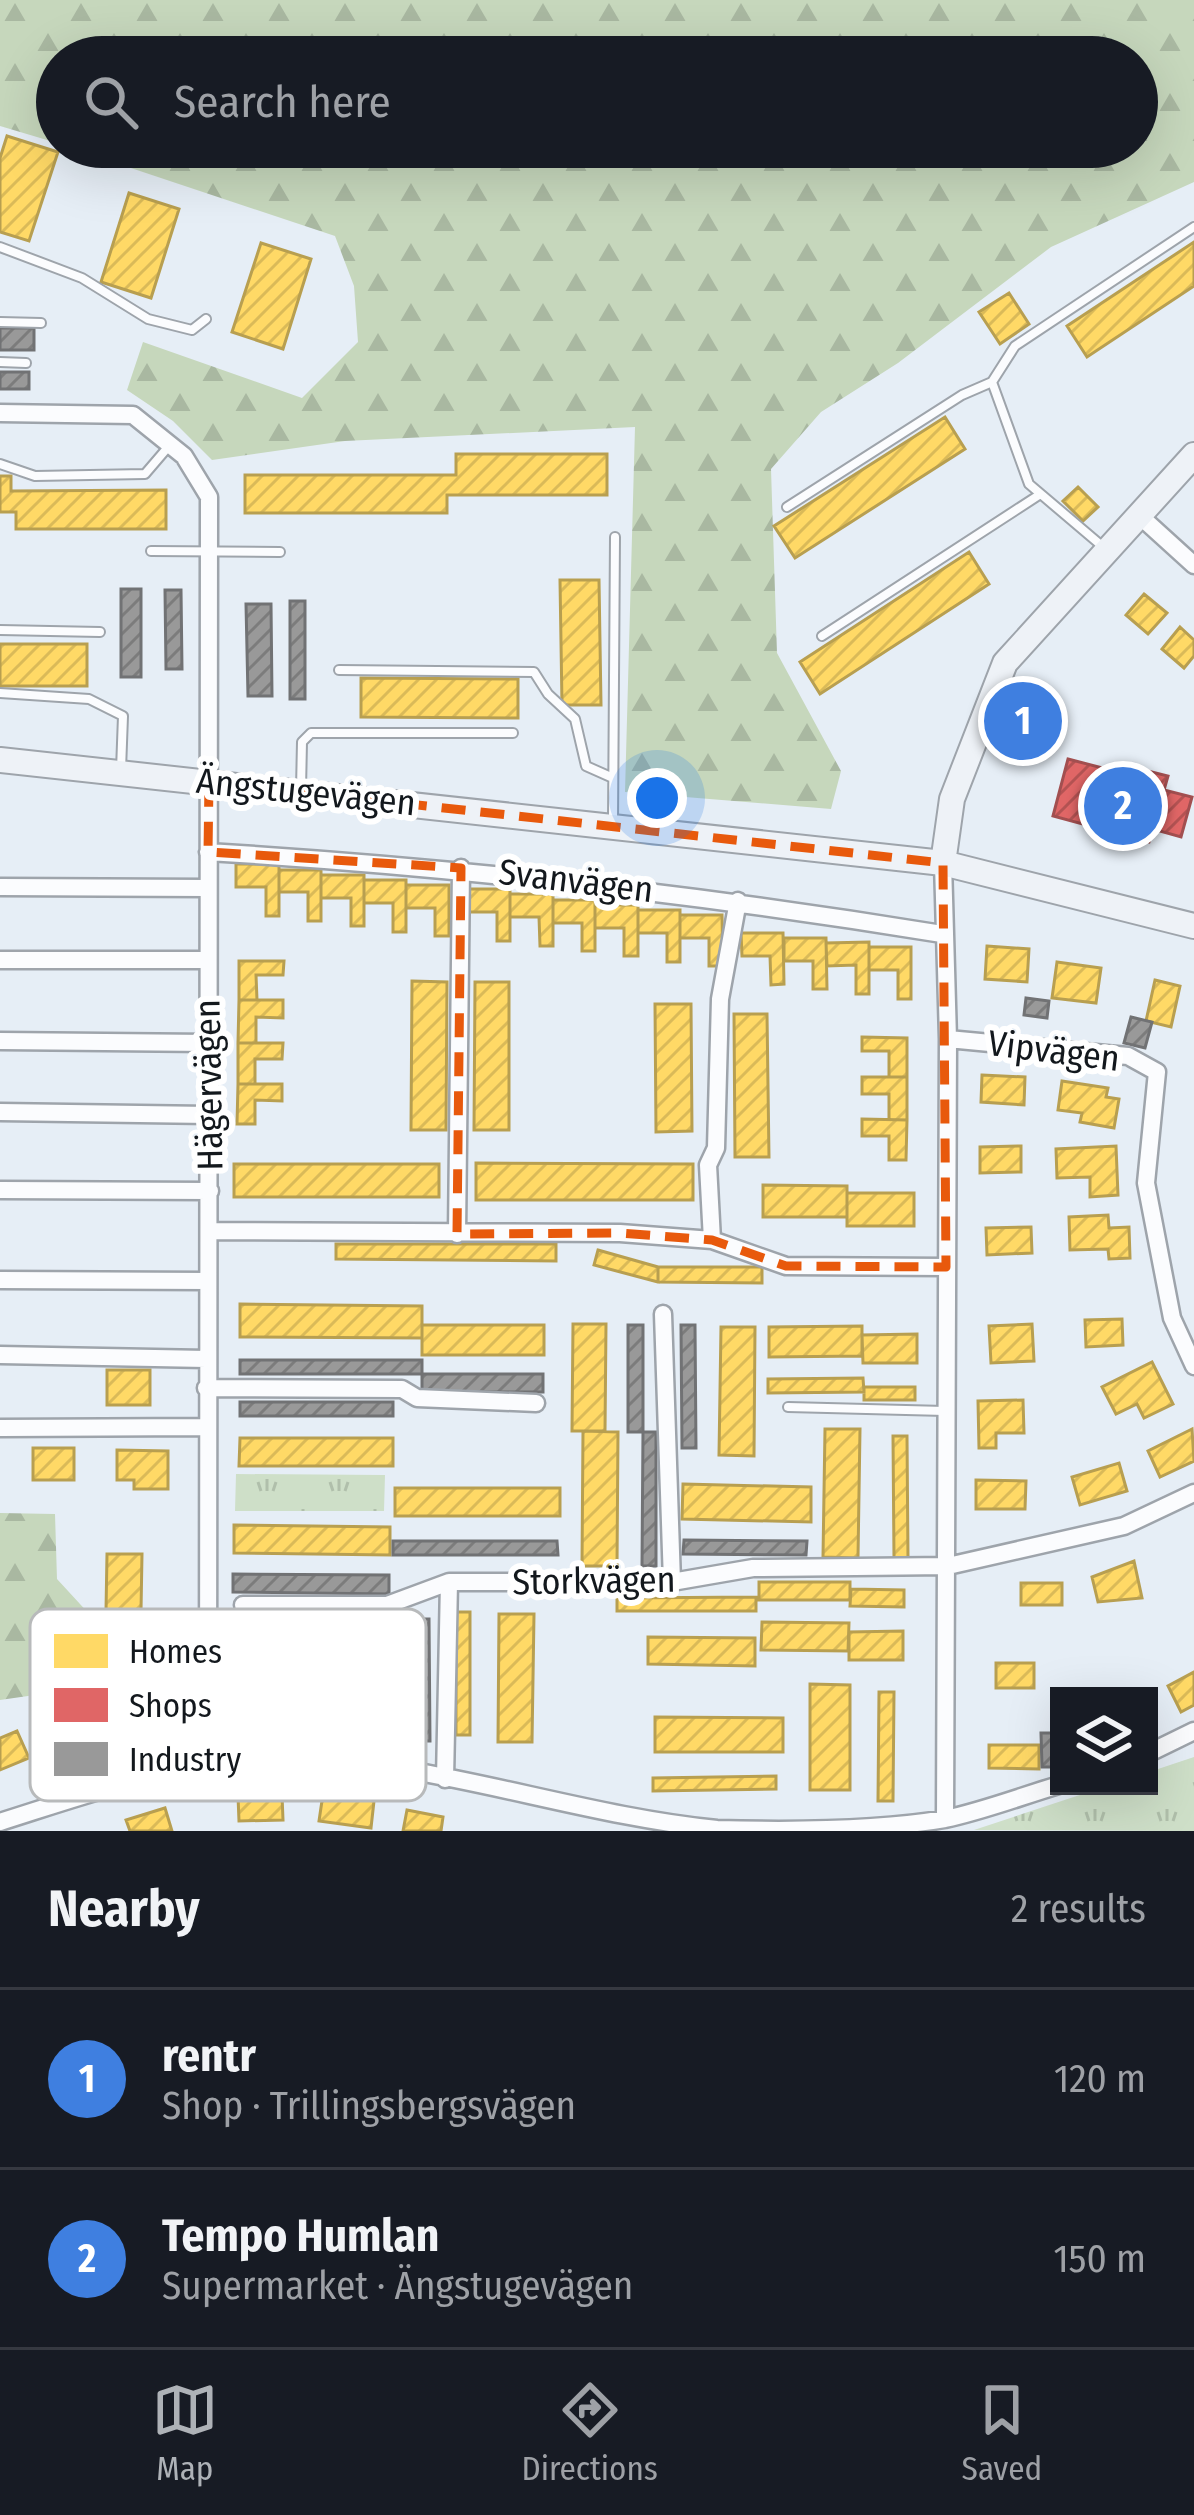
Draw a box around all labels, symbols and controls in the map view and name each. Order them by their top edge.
search box [36,36,1158,168]
icon: search [78,69,144,135]
text: Search here [174,75,391,129]
pin: 1 [984,676,1062,766]
street label: Ängstugevägen [194,759,418,825]
pin: 2 [1084,761,1162,851]
your location [627,768,687,828]
street label: Svanvägen [496,850,656,912]
street label: Hägervägen [186,999,232,1171]
street label: Vipvägen [986,1021,1122,1081]
street label: Storkvägen [512,1558,676,1604]
legend [30,1609,426,1801]
text: Homes [129,1632,222,1672]
text: Shops [129,1686,212,1726]
map controls [1050,1687,1158,1795]
button: layers [1050,1687,1158,1795]
text: Industry [129,1740,241,1780]
text: Nearby [48,1878,200,1940]
text: 2 results [1011,1886,1146,1932]
text: rentr [162,2029,256,2083]
text: 1 [79,2056,95,2102]
text: 120 m [1054,2056,1146,2102]
text: Shop · Trillingsbergsvägen [162,2083,576,2129]
text: Tempo Humlan [162,2209,439,2263]
text: 2 [78,2236,96,2282]
text: 150 m [1053,2236,1146,2282]
text: Supermarket · Ängstugevägen [162,2263,633,2309]
tab: Map [152,2377,218,2489]
tab: Directions [521,2377,658,2489]
tab: Saved [962,2377,1042,2489]

